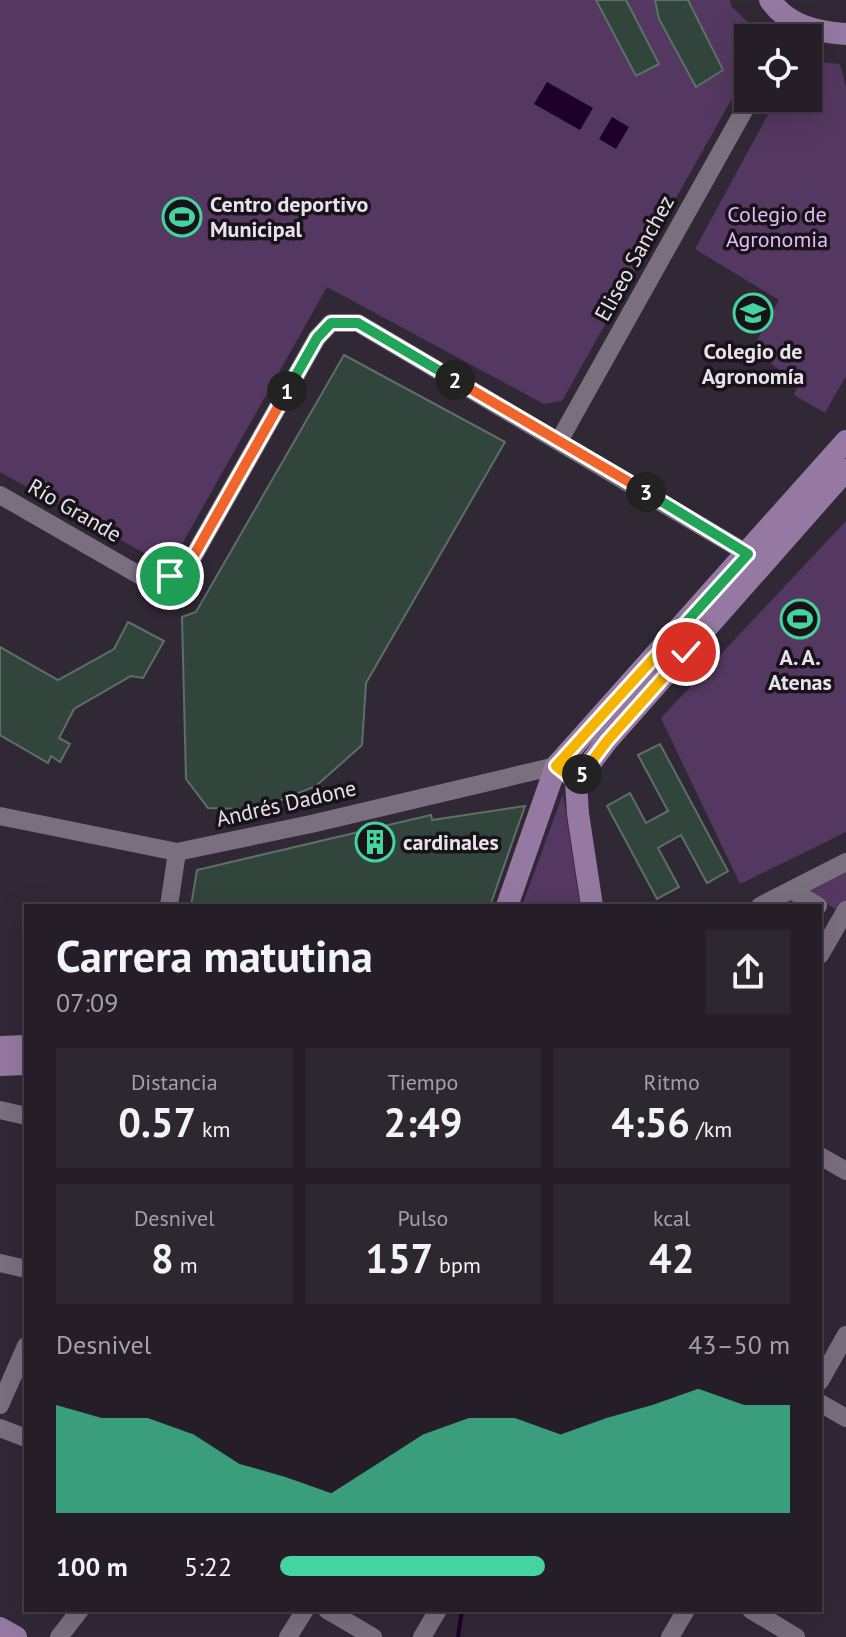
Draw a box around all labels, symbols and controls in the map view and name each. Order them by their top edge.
map controls [734,24,822,112]
button: locate [734,24,822,112]
place label: Centro deportivo Municipal [210,190,368,243]
street label: Eliseo Sanchez [588,190,680,326]
sports icon: Centro deportivo Municipal [161,196,203,238]
park label: Colegio de Agronomia [726,200,828,253]
school or university icon: Colegio de Agronomía [732,292,774,334]
place label: Colegio de Agronomía [702,337,804,390]
pin: 2 [435,360,475,400]
text: 2 [449,366,461,394]
pin: 1 [267,371,307,411]
text: 1 [281,377,293,405]
street label: Río Grande [23,472,127,548]
pin: 3 [626,472,666,512]
text: 3 [640,478,652,506]
pin [136,542,204,610]
icon: arrive [148,554,192,598]
sports icon: A. A. Atenas [779,598,821,640]
pin [652,618,720,686]
icon: check [664,630,708,674]
place label: A. A. Atenas [768,643,832,696]
pin: 5 [562,754,602,794]
text: 5 [576,760,588,788]
street label: Andrés Dadone [213,773,359,833]
building icon: cardinales [354,821,396,863]
place label: cardinales [403,828,499,856]
text: Carrera matutina [56,927,373,984]
button: share [706,930,790,1014]
text: 07:09 [56,986,118,1019]
text: Distancia [131,1068,218,1096]
text: Tiempo [388,1068,458,1096]
text: Ritmo [644,1068,700,1096]
text: 0.57 [118,1096,196,1148]
text: 2:49 [384,1096,462,1148]
text: 4:56 [611,1096,690,1148]
text: km [196,1115,230,1143]
text: /km [690,1115,732,1143]
text: Desnivel [134,1204,215,1232]
text: Pulso [398,1204,448,1232]
text: kcal [653,1204,690,1232]
text: 8 [151,1232,174,1284]
text: 157 [365,1232,433,1284]
text: 42 [649,1232,694,1284]
text: m [174,1251,198,1279]
text: bpm [433,1251,481,1279]
text: Desnivel [56,1328,151,1361]
text: 43–50 m [688,1328,790,1361]
text: 100 m [56,1550,128,1583]
text: 5:22 [184,1550,232,1583]

